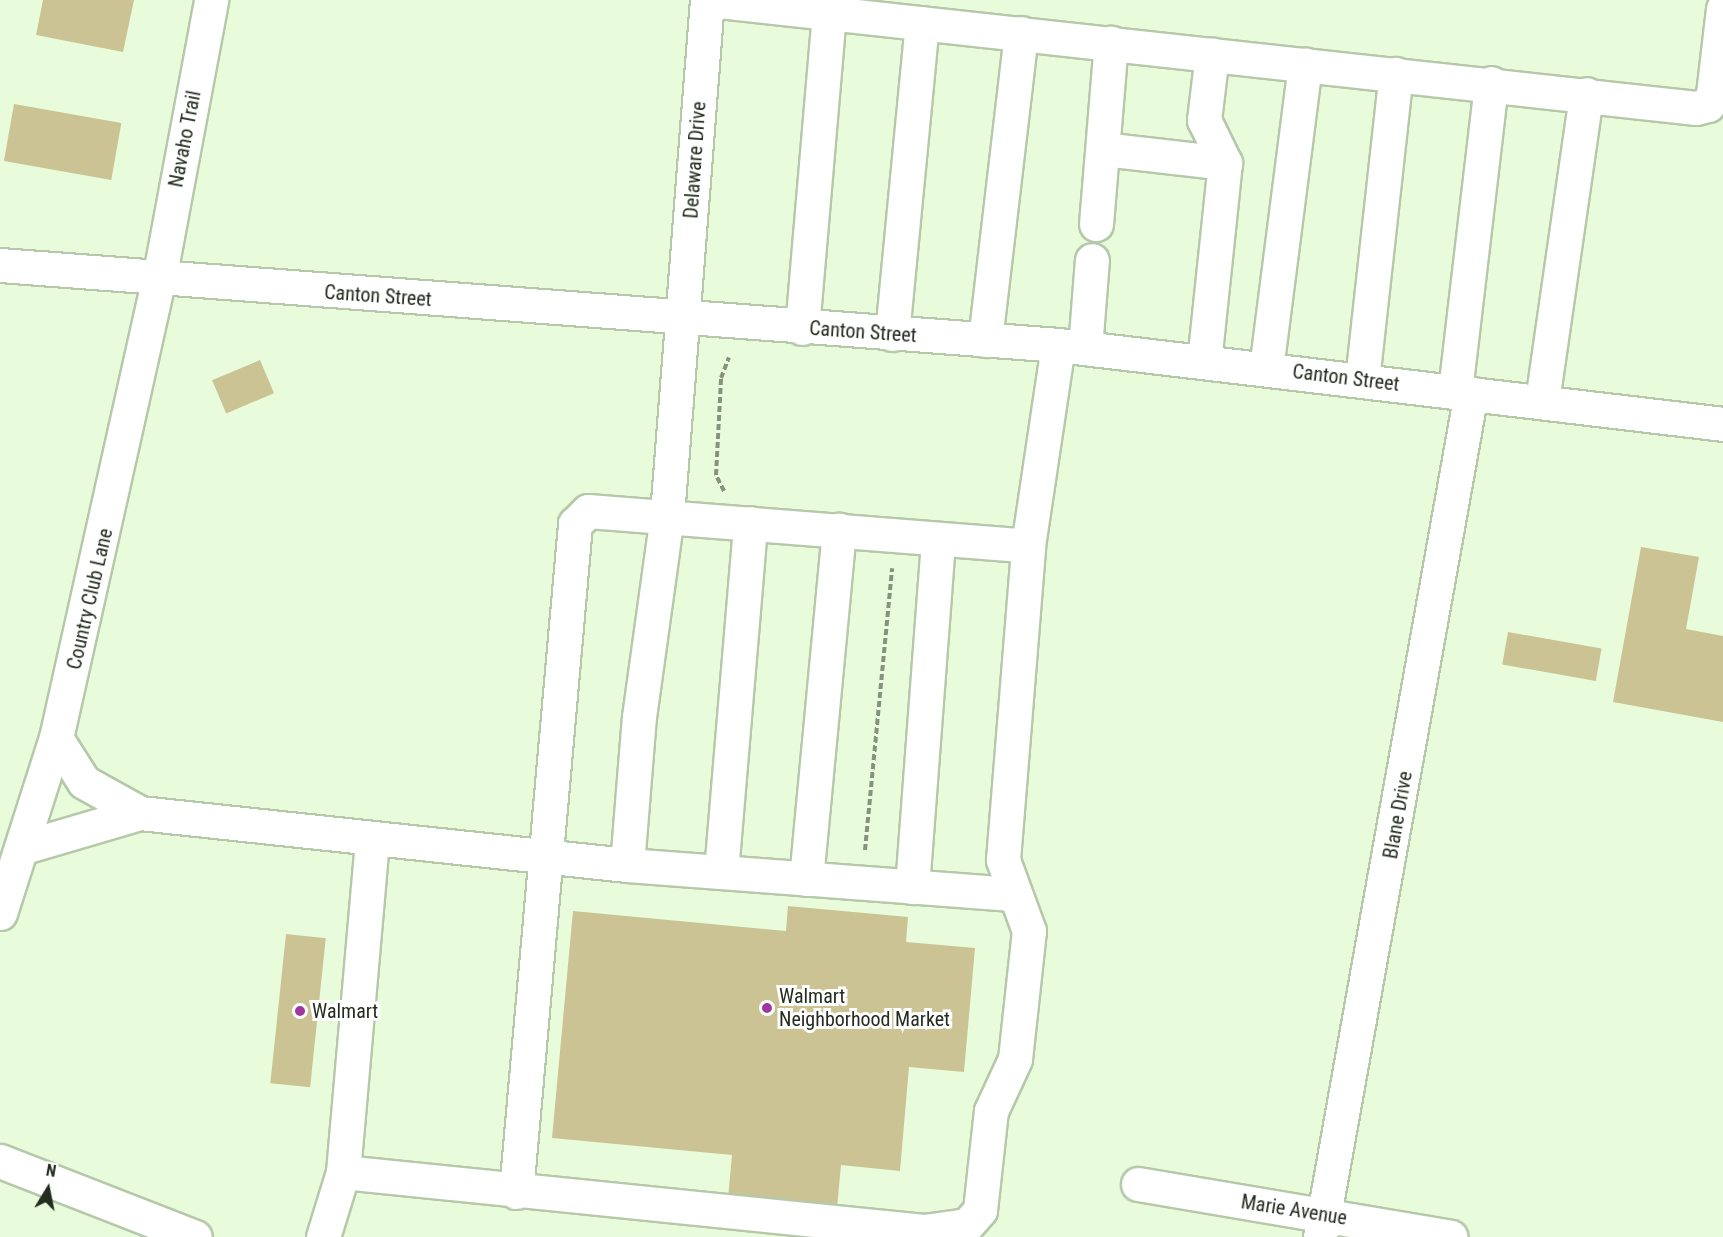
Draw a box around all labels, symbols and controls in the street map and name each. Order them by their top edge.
street label: Navaho Trail [164,88,206,190]
street label: Delaware Drive [679,101,711,219]
street label: Canton Street [324,280,432,312]
street label: Canton Street [809,316,917,348]
street label: Canton Street [1291,360,1401,396]
street label: Country Club Lane [62,526,118,672]
street label: Blane Drive [1378,769,1418,861]
place label: Walmart Neighborhood Market [779,984,950,1031]
place label: Walmart [312,999,378,1023]
marker: Walmart Neighborhood Market [760,1001,774,1015]
marker: Walmart [293,1004,307,1018]
north arrow [18,1159,78,1219]
text: N [45,1161,58,1181]
street label: Marie Avenue [1239,1190,1349,1230]

